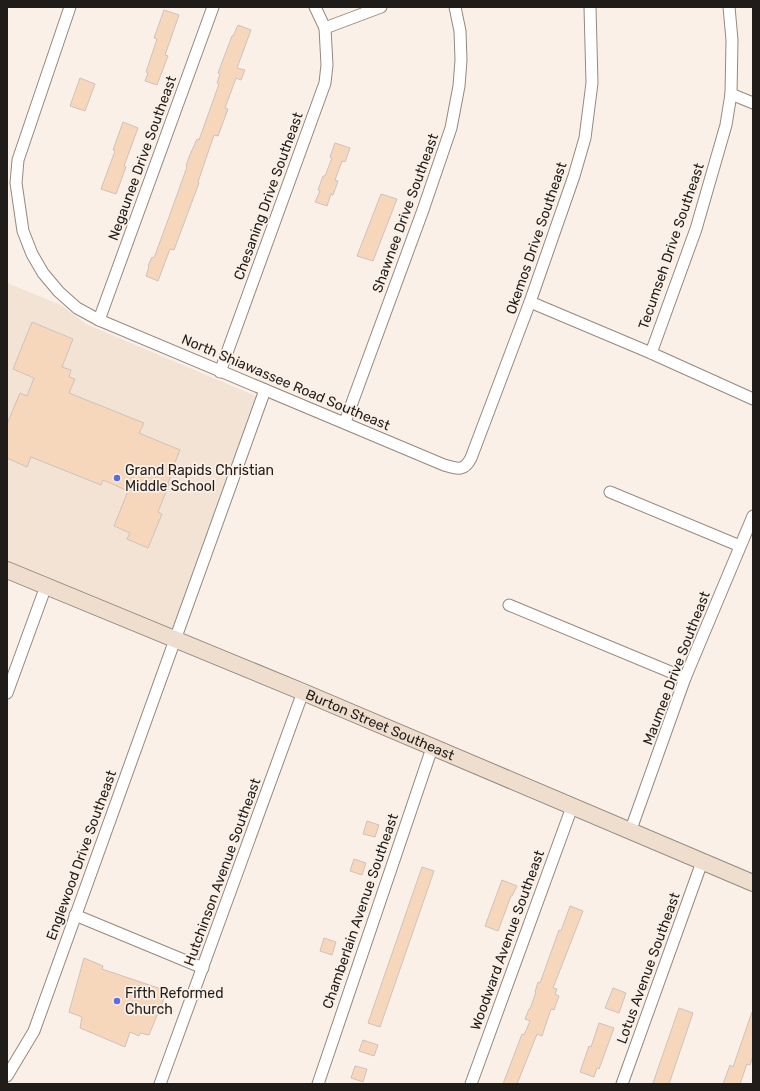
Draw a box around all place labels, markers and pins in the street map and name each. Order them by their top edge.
place label: Grand Rapids Christian Middle School [125,462,274,495]
marker: Grand Rapids Christian Middle School [112,473,122,483]
place label: Fifth Reformed Church [125,985,223,1018]
marker: Fifth Reformed Church [112,996,122,1006]

